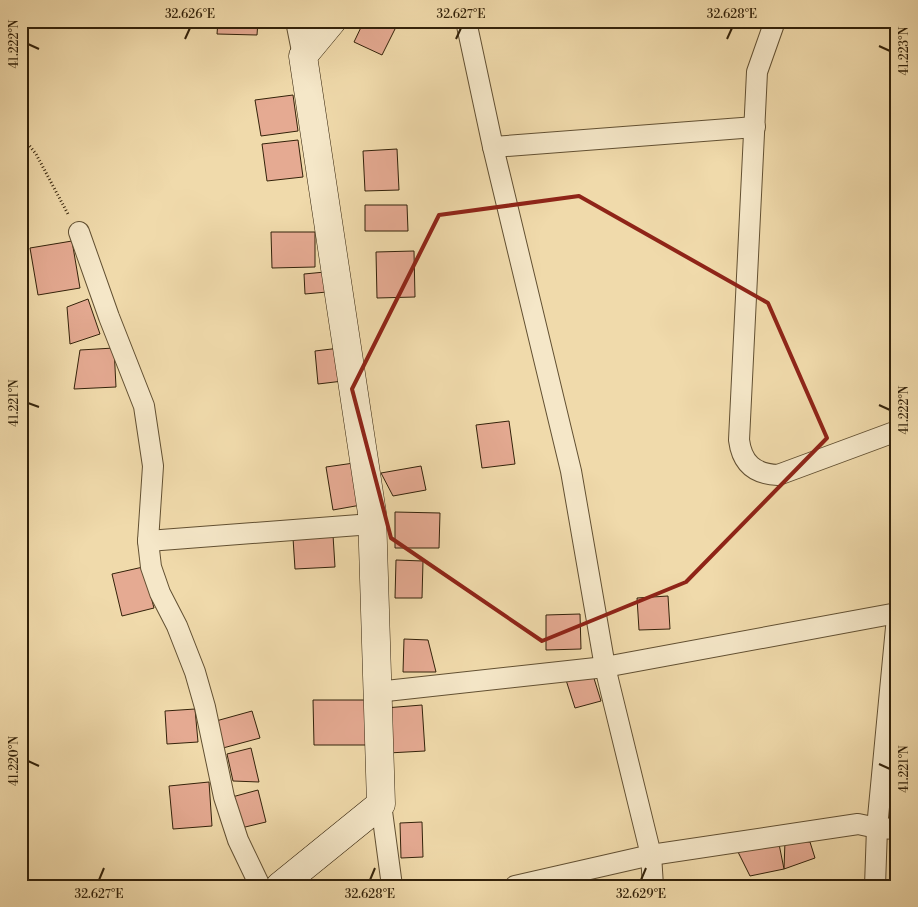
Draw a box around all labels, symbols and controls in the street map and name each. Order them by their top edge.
text: 32.626°E [165,7,215,22]
text: 32.627°E [437,7,485,22]
text: 32.628°E [707,7,757,22]
text: 41.222°N [7,19,22,69]
text: 41.223°N [897,27,912,75]
text: 41.221°N [7,379,22,427]
text: 41.222°N [897,385,912,435]
text: 41.220°N [7,736,22,786]
text: 41.221°N [897,745,912,793]
text: 32.627°E [75,887,123,902]
text: 32.628°E [345,887,395,902]
text: 32.629°E [616,887,666,902]

